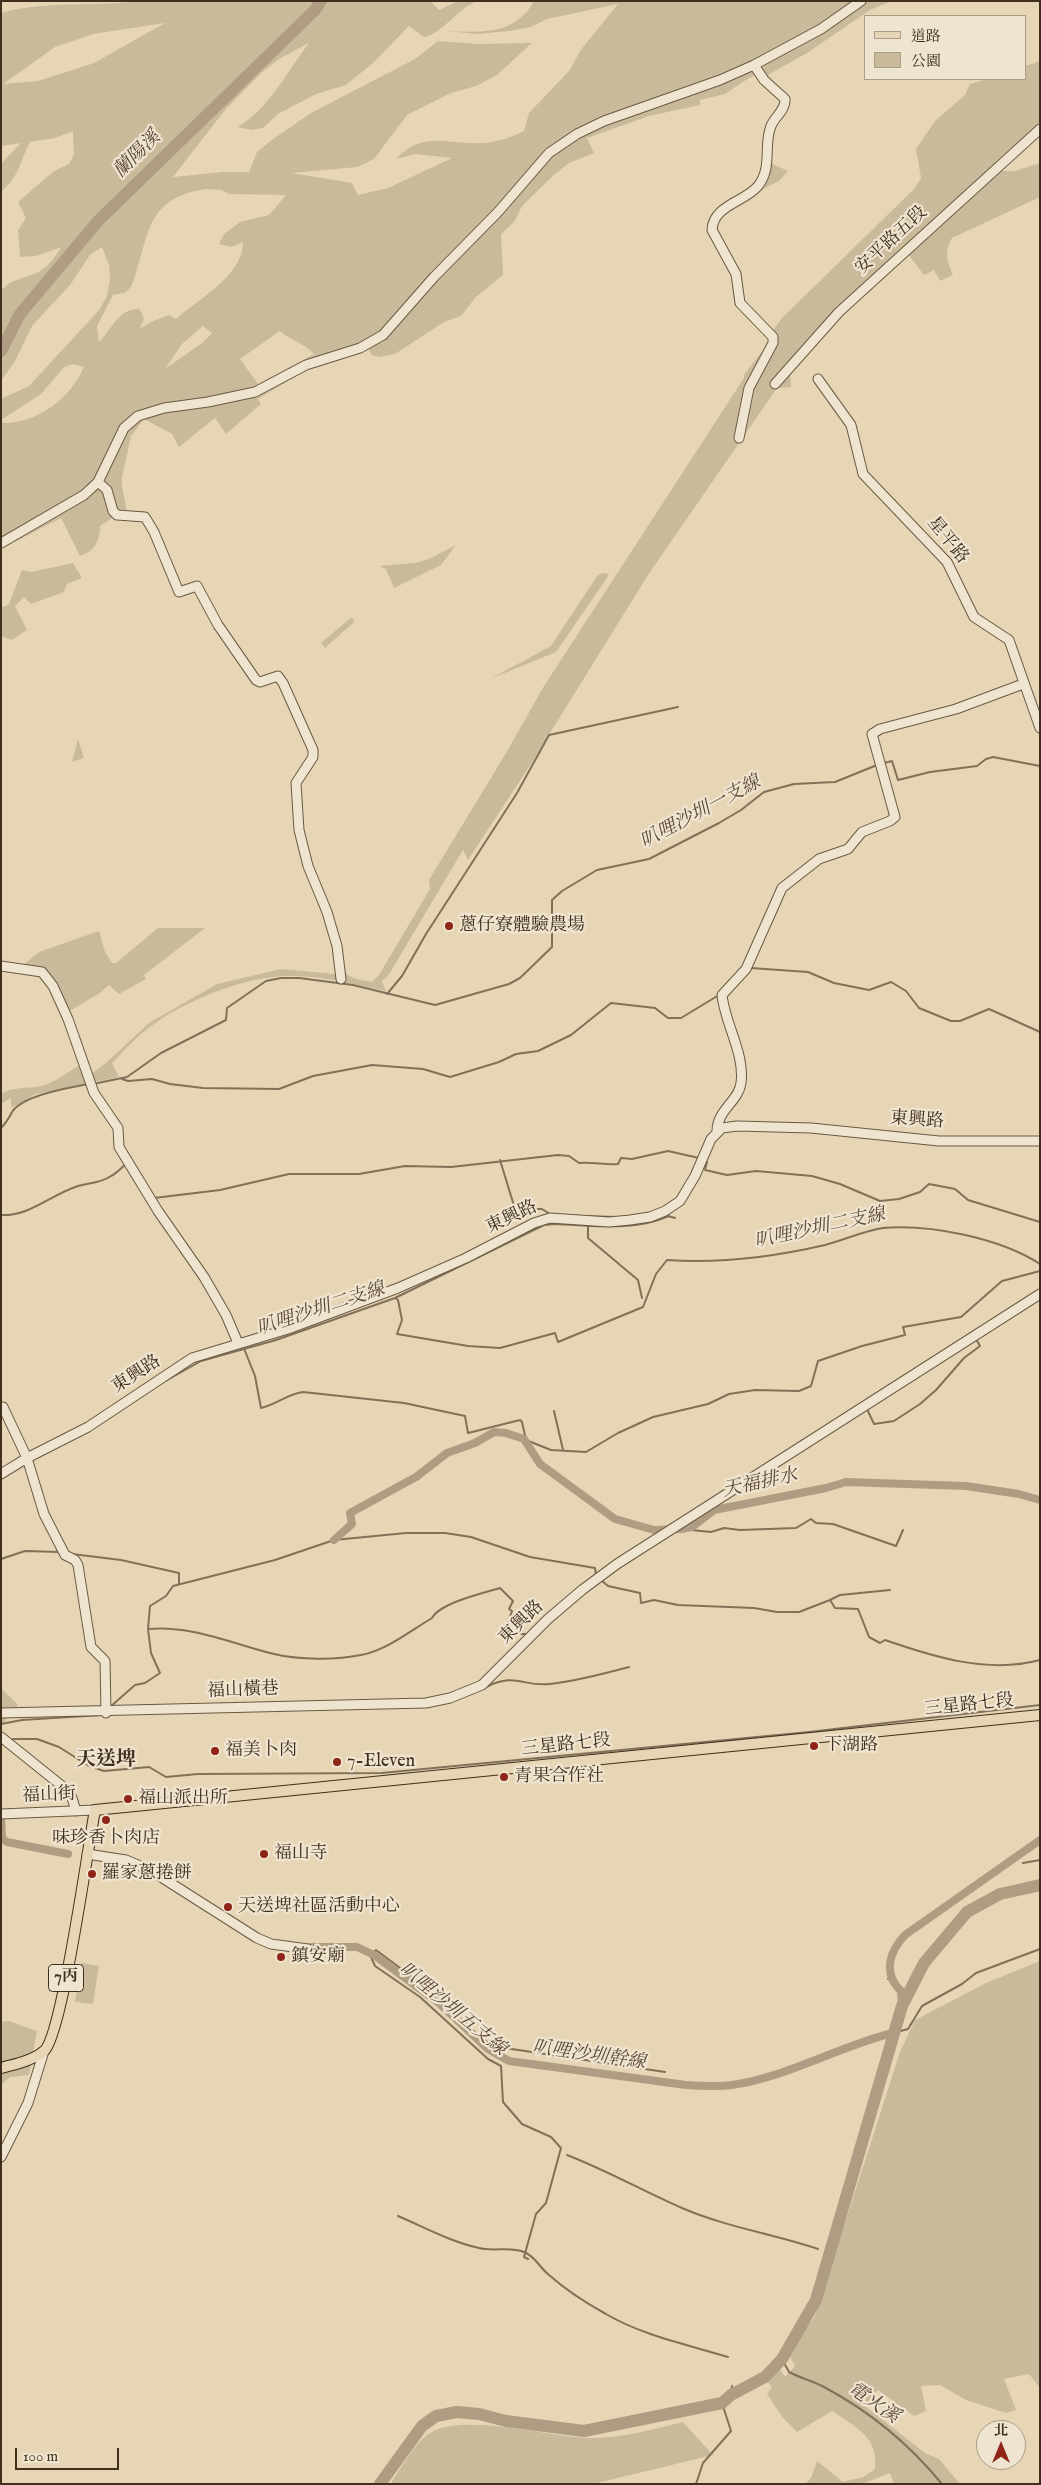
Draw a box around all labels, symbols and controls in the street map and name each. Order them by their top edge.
legend [864,15,1026,80]
text: 道路 [911,27,941,46]
text: 公園 [911,52,941,71]
water label: 蘭陽溪 [110,127,166,183]
street label: 安平路五段 [852,202,932,280]
street label: 星平路 [922,513,972,569]
water label: 叭哩沙圳一支線 [637,772,765,854]
place label: 蔥仔寮體驗農場 [459,915,585,937]
marker: 蔥仔寮體驗農場 [443,920,455,932]
street label: 東興路 [889,1108,945,1134]
street label: 東興路 [483,1197,541,1239]
water label: 叭哩沙圳二支線 [753,1204,887,1254]
water label: 叭哩沙圳二支線 [254,1279,388,1341]
street label: 東興路 [108,1351,166,1399]
water label: 天福排水 [720,1465,800,1503]
street label: 東興路 [495,1596,549,1650]
street label: 福山橫巷 [207,1679,279,1703]
street label: 三星路七段 [923,1691,1015,1721]
street label: 三星路七段 [520,1731,612,1761]
place label: 下湖路 [824,1735,878,1757]
place label: 福美卜肉 [225,1740,297,1762]
marker: 下湖路 [808,1740,820,1752]
marker: 福美卜肉 [209,1745,221,1757]
district label: 天送埤 [76,1749,136,1773]
place label: 7-Eleven [347,1751,415,1773]
marker: 7-Eleven [331,1756,343,1768]
place label: 青果合作社 [514,1766,604,1788]
marker: 青果合作社 [498,1771,510,1783]
street label: 福山街 [22,1784,76,1808]
place label: 福山派出所 [138,1788,228,1810]
marker: 福山派出所 [122,1793,134,1805]
marker: 味珍香卜肉店 [100,1814,112,1826]
place label: 味珍香卜肉店 [52,1828,160,1850]
place label: 福山寺 [274,1843,328,1865]
marker: 福山寺 [258,1848,270,1860]
place label: 羅家蔥捲餅 [102,1863,192,1885]
marker: 羅家蔥捲餅 [86,1868,98,1880]
place label: 天送埤社區活動中心 [238,1896,400,1918]
marker: 天送埤社區活動中心 [222,1901,234,1913]
place label: 鎮安廟 [291,1946,345,1968]
marker: 鎮安廟 [275,1951,287,1963]
water label: 叭哩沙圳五支線 [394,1959,510,2061]
road number: 7丙 [48,1965,84,1992]
water label: 叭哩沙圳幹線 [531,2037,647,2075]
water label: 電火溪 [843,2379,903,2429]
north arrow [976,2420,1026,2470]
text: 北 [994,2422,1008,2440]
scale bar [18,2438,121,2470]
text: 100 m [23,2447,58,2466]

